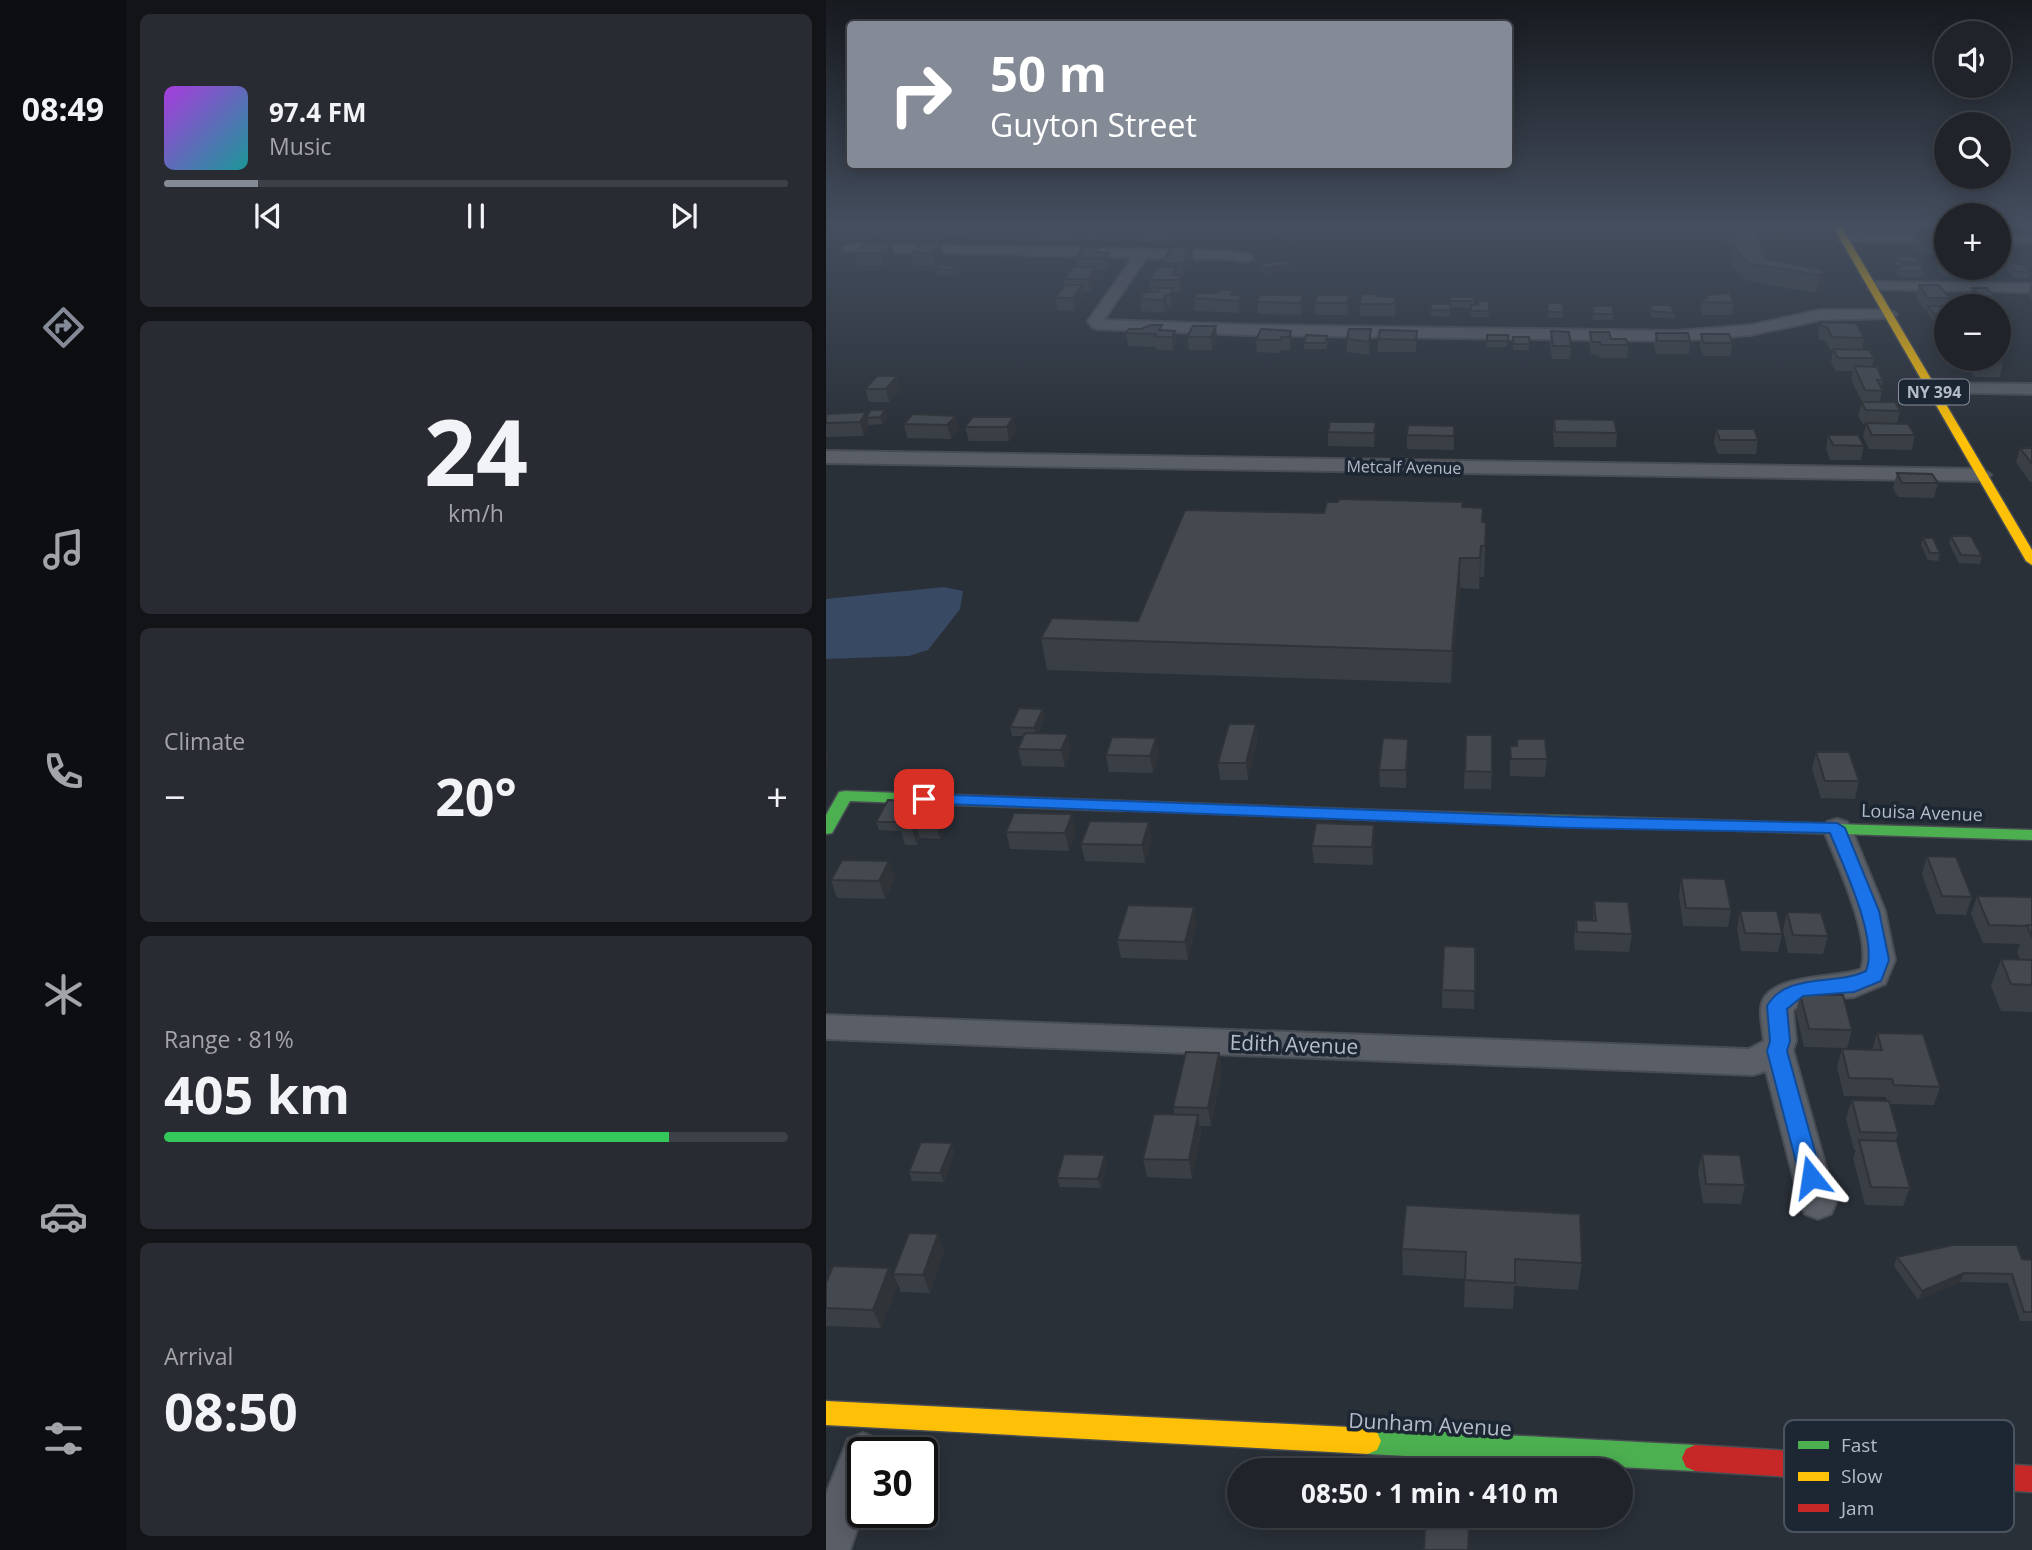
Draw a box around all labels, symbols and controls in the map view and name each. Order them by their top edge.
map controls [1934,21,2011,371]
button: sound [1934,21,2011,98]
text: 50 m [990,40,1107,106]
icon: right [875,49,966,140]
text: 08:49 [22,87,104,130]
text: 97.4 FM [269,94,367,130]
text: Guyton Street [990,103,1197,146]
button: search [1934,112,2011,189]
text: Music [269,130,332,162]
icon: previous [249,197,287,235]
icon: pause [457,197,495,235]
icon: next [665,197,703,235]
button: + [1934,203,2011,280]
button: − [1934,294,2011,371]
icon: directions [39,303,88,352]
road number: NY 394 [1899,380,1969,404]
text: 24 [424,389,528,513]
street label: Metcalf Avenue [1346,455,1462,479]
text: km/h [448,497,504,529]
icon: music [39,525,88,574]
text: Climate [164,725,245,757]
icon: phone [39,747,88,796]
text: 20° [435,760,517,831]
pin [894,769,954,829]
text: − [164,770,186,822]
text: + [766,770,788,822]
icon: arrive [905,780,943,818]
street label: Louisa Avenue [1861,798,1983,826]
icon: climate [39,970,88,1019]
text: Range · 81% [164,1023,294,1055]
street label: Edith Avenue [1229,1028,1359,1060]
text: 405 km [164,1058,350,1129]
position arrow [1774,1140,1848,1214]
icon: car [39,1192,88,1241]
text: Arrival [164,1340,233,1372]
text: 08:50 [164,1375,298,1446]
street label: Dunham Avenue [1348,1406,1512,1442]
icon: filters [39,1414,88,1463]
legend [1784,1420,2014,1532]
text: Fast [1841,1432,1877,1458]
speed limit sign: 30 [847,1437,938,1528]
text: Slow [1841,1463,1883,1489]
text: 08:50 · 1 min · 410 m [1301,1475,1559,1511]
text: Jam [1839,1495,1874,1521]

